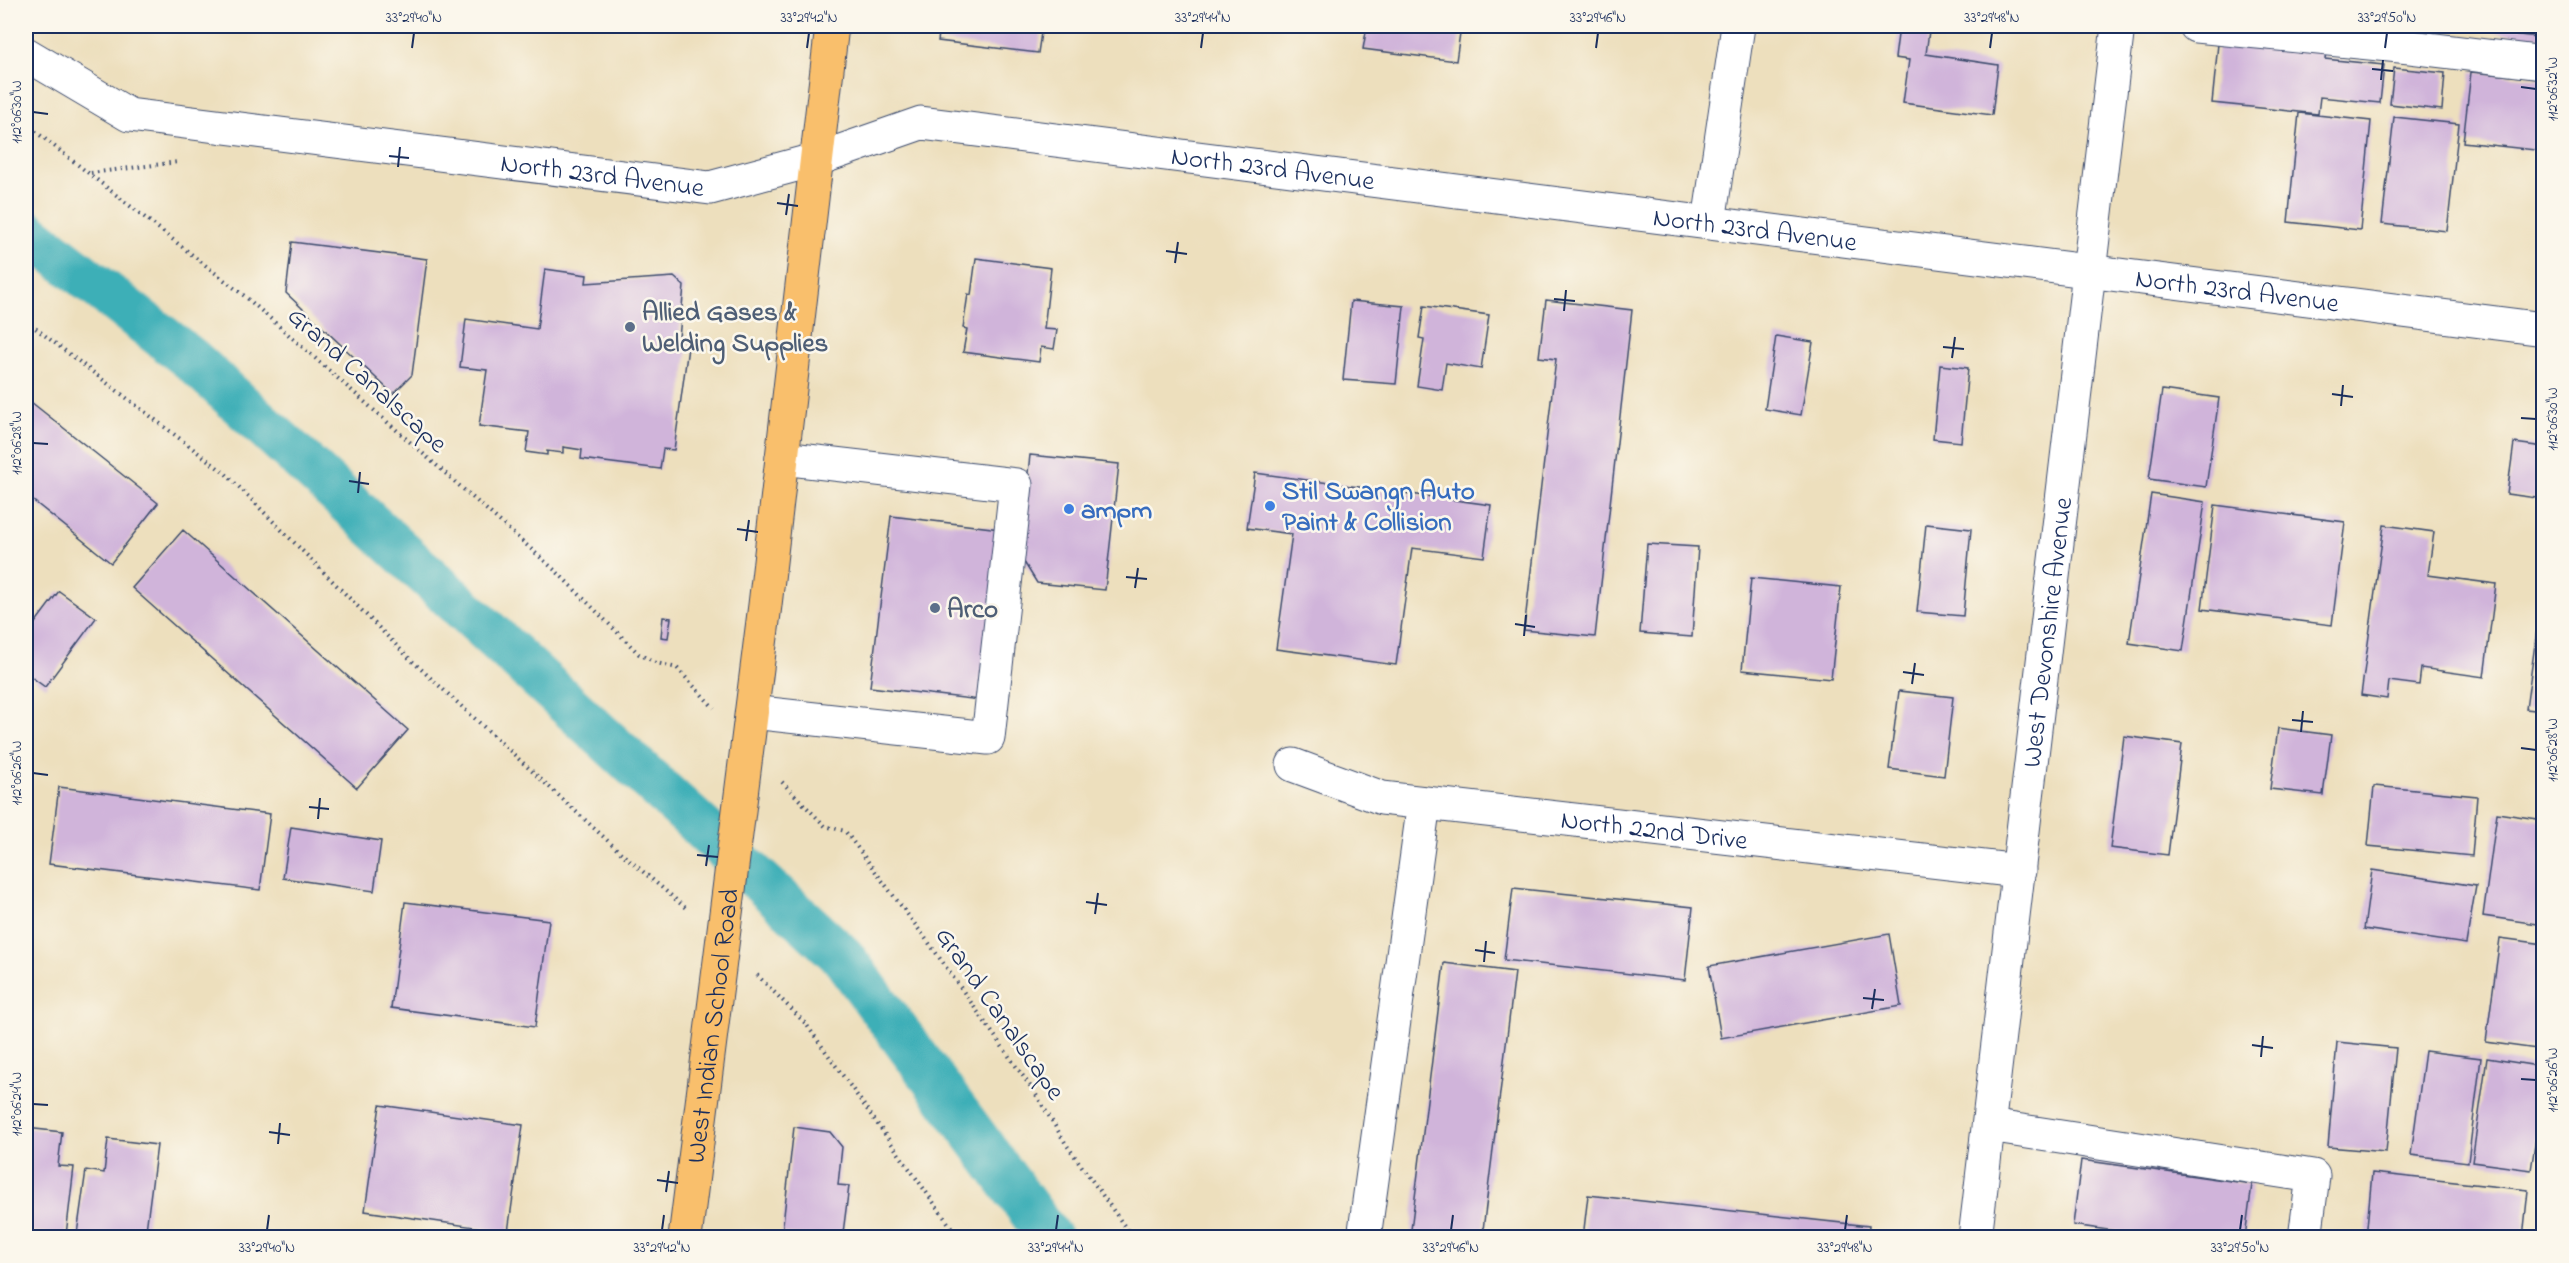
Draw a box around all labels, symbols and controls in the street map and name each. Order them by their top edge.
text: 33°29'40"N [386,7,442,29]
text: 33°29'42"N [780,7,838,29]
text: 33°29'44"N [1175,7,1231,29]
text: 33°29'46"N [1570,7,1626,29]
text: 33°29'48"N [1964,7,2020,29]
text: 33°29'50"N [2358,7,2416,29]
text: 112°06'32"W [2542,57,2564,121]
text: 112°06'30"W [6,80,28,144]
street label: North 23rd Avenue [1169,138,1378,203]
street label: North 23rd Avenue [498,145,707,209]
street label: North 23rd Avenue [1651,199,1860,264]
street label: North 23rd Avenue [2133,260,2342,325]
place label: Allied Gases & Welding Supplies [642,294,828,365]
street label: Grand Canalscape [277,298,456,464]
marker: Allied Gases & Welding Supplies [623,320,637,334]
text: 112°06'30"W [2542,387,2564,451]
text: 112°06'28"W [6,411,28,475]
place label: Stil Swangn Auto Paint & Collision [1282,473,1475,543]
place label: ampm [1081,492,1152,531]
street label: West Devonshire Avenue [2014,494,2084,770]
marker: Stil Swangn Auto Paint & Collision [1263,499,1277,513]
marker: ampm [1062,502,1076,516]
place label: Arco [947,591,998,630]
marker: Arco [928,601,942,615]
text: 112°06'28"W [2542,718,2564,782]
text: 112°06'26"W [6,741,28,805]
street label: North 22nd Drive [1558,802,1750,862]
street label: West Indian School Road [678,886,751,1166]
street label: Grand Canalscape [924,920,1074,1110]
text: 112°06'26"W [2542,1048,2564,1112]
text: 112°06'24"W [6,1072,28,1136]
text: 33°29'40"N [239,1237,295,1259]
text: 33°29'42"N [633,1237,691,1259]
text: 33°29'44"N [1028,1237,1084,1259]
text: 33°29'46"N [1423,1237,1479,1259]
text: 33°29'48"N [1817,1237,1873,1259]
text: 33°29'50"N [2211,1237,2269,1259]

